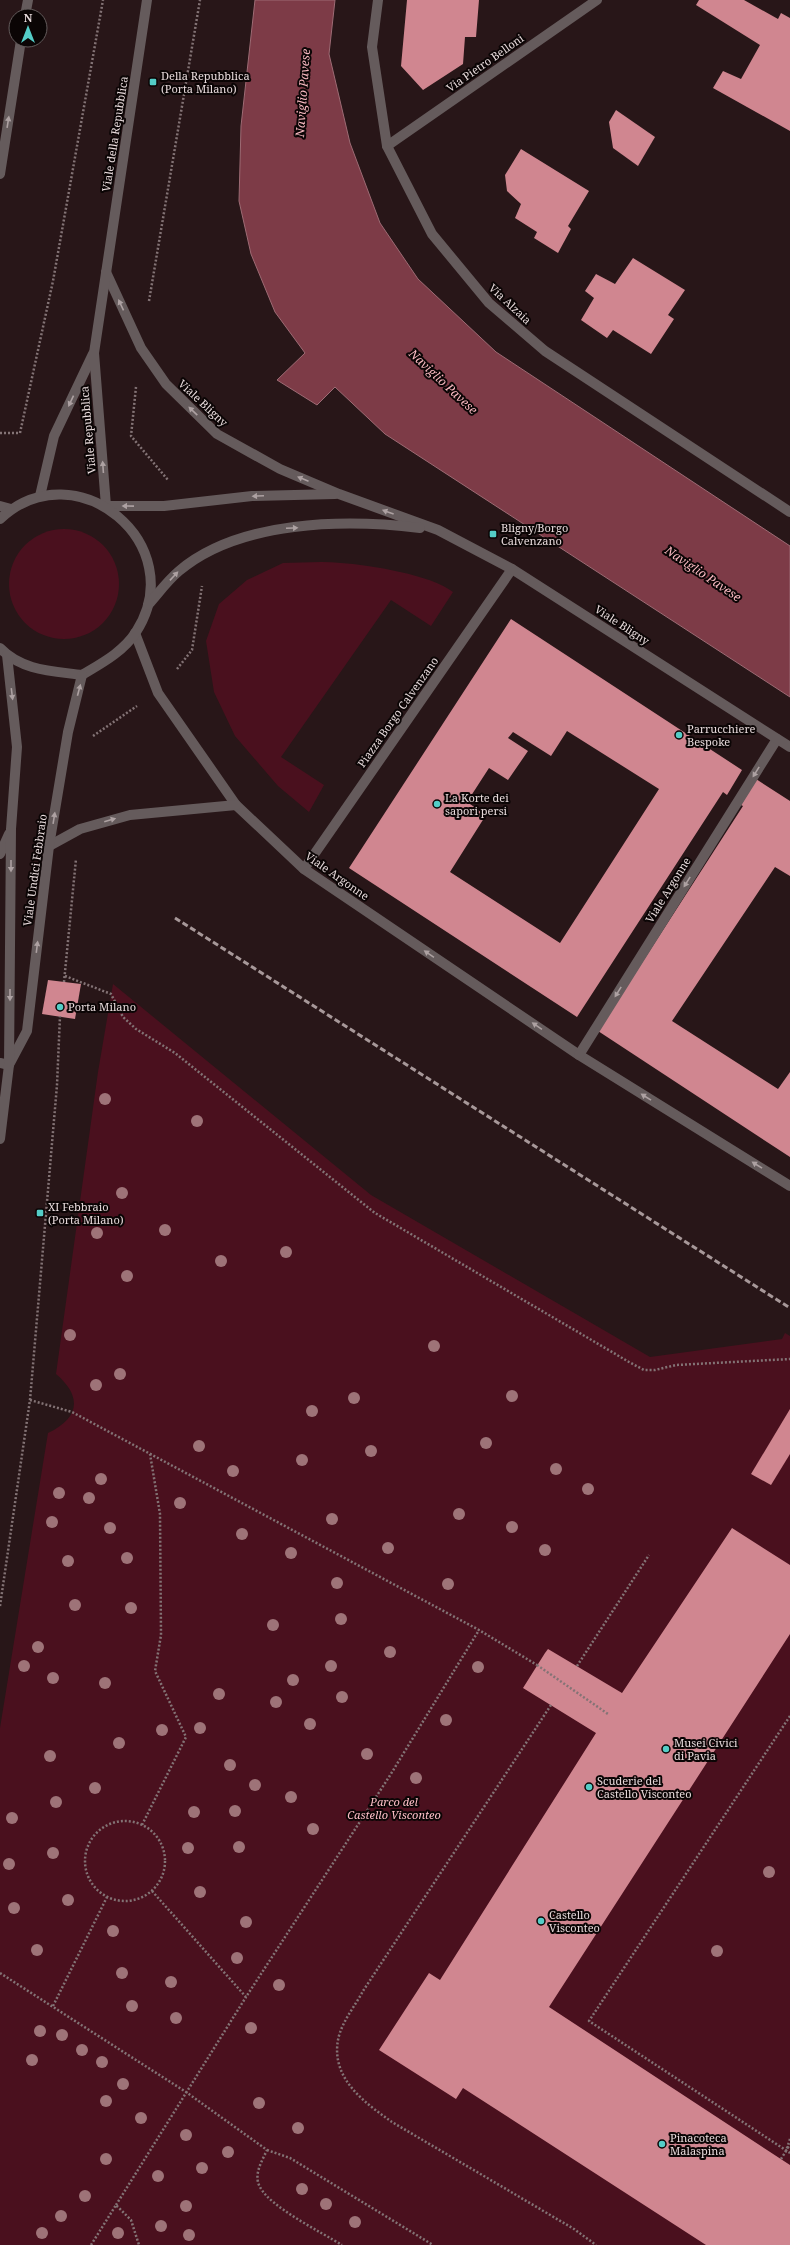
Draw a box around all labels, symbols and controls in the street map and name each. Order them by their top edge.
north arrow [8,8,48,48]
text: N [24,10,33,25]
street label: Via Pietro Belloni [443,30,527,95]
water label: Naviglio Pavese [291,48,314,139]
place label: Della Repubblica (Porta Milano) [161,68,250,96]
street label: Viale della Repubblica [98,75,131,193]
marker: Della Repubblica (Porta Milano) [148,77,158,87]
one-way arrow [5,116,11,128]
street label: Via Alzaia [486,280,535,327]
one-way arrow [118,299,124,310]
water label: Naviglio Pavese [404,345,482,418]
street label: Viale Bligny [175,376,232,430]
street label: Viale Repubblica [76,385,99,475]
one-way arrow [68,395,74,406]
one-way arrow [188,406,198,416]
one-way arrow [99,461,106,473]
one-way arrow [296,475,308,481]
one-way arrow [252,493,264,500]
one-way arrow [121,503,134,509]
one-way arrow [382,508,394,514]
place label: Bligny/Borgo Calvenzano [501,520,568,548]
one-way arrow [286,524,298,531]
marker: Bligny/Borgo Calvenzano [488,529,498,539]
water label: Naviglio Pavese [661,541,745,605]
one-way arrow [169,571,179,581]
street label: Viale Bligny [592,601,653,648]
street label: Piazza Borgo Calvenzano [354,654,441,770]
one-way arrow [76,684,82,696]
one-way arrow [9,688,15,700]
place label: Parrucchiere Bespoke [687,721,756,749]
marker: Parrucchiere Bespoke [674,730,684,740]
one-way arrow [753,766,760,778]
place label: La Korte dei sapori persi [445,790,509,818]
marker: La Korte dei sapori persi [432,799,442,809]
one-way arrow [51,812,57,824]
street label: Viale Undici Febbraio [19,813,50,927]
one-way arrow [104,817,117,823]
street label: Viale Argonne [302,848,372,903]
street label: Viale Argonne [641,854,694,925]
one-way arrow [8,860,14,873]
one-way arrow [683,877,691,887]
one-way arrow [34,941,40,953]
one-way arrow [424,950,435,958]
one-way arrow [614,987,622,997]
one-way arrow [7,989,13,1002]
place label: Porta Milano [68,999,136,1014]
marker: Porta Milano [55,1002,65,1012]
one-way arrow [532,1022,542,1030]
one-way arrow [641,1093,652,1100]
one-way arrow [751,1162,763,1169]
place label: XI Febbraio (Porta Milano) [48,1199,124,1227]
marker: XI Febbraio (Porta Milano) [35,1208,45,1218]
place label: Musei Civici di Pavia [674,1735,738,1763]
marker: Musei Civici di Pavia [661,1744,671,1754]
place label: Scuderie del Castello Visconteo [597,1773,692,1801]
marker: Scuderie del Castello Visconteo [584,1782,594,1792]
park label: Parco del Castello Visconteo [347,1794,441,1822]
place label: Castello Visconteo [549,1907,600,1935]
marker: Castello Visconteo [536,1916,546,1926]
place label: Pinacoteca Malaspina [670,2130,727,2158]
marker: Pinacoteca Malaspina [657,2139,667,2149]

